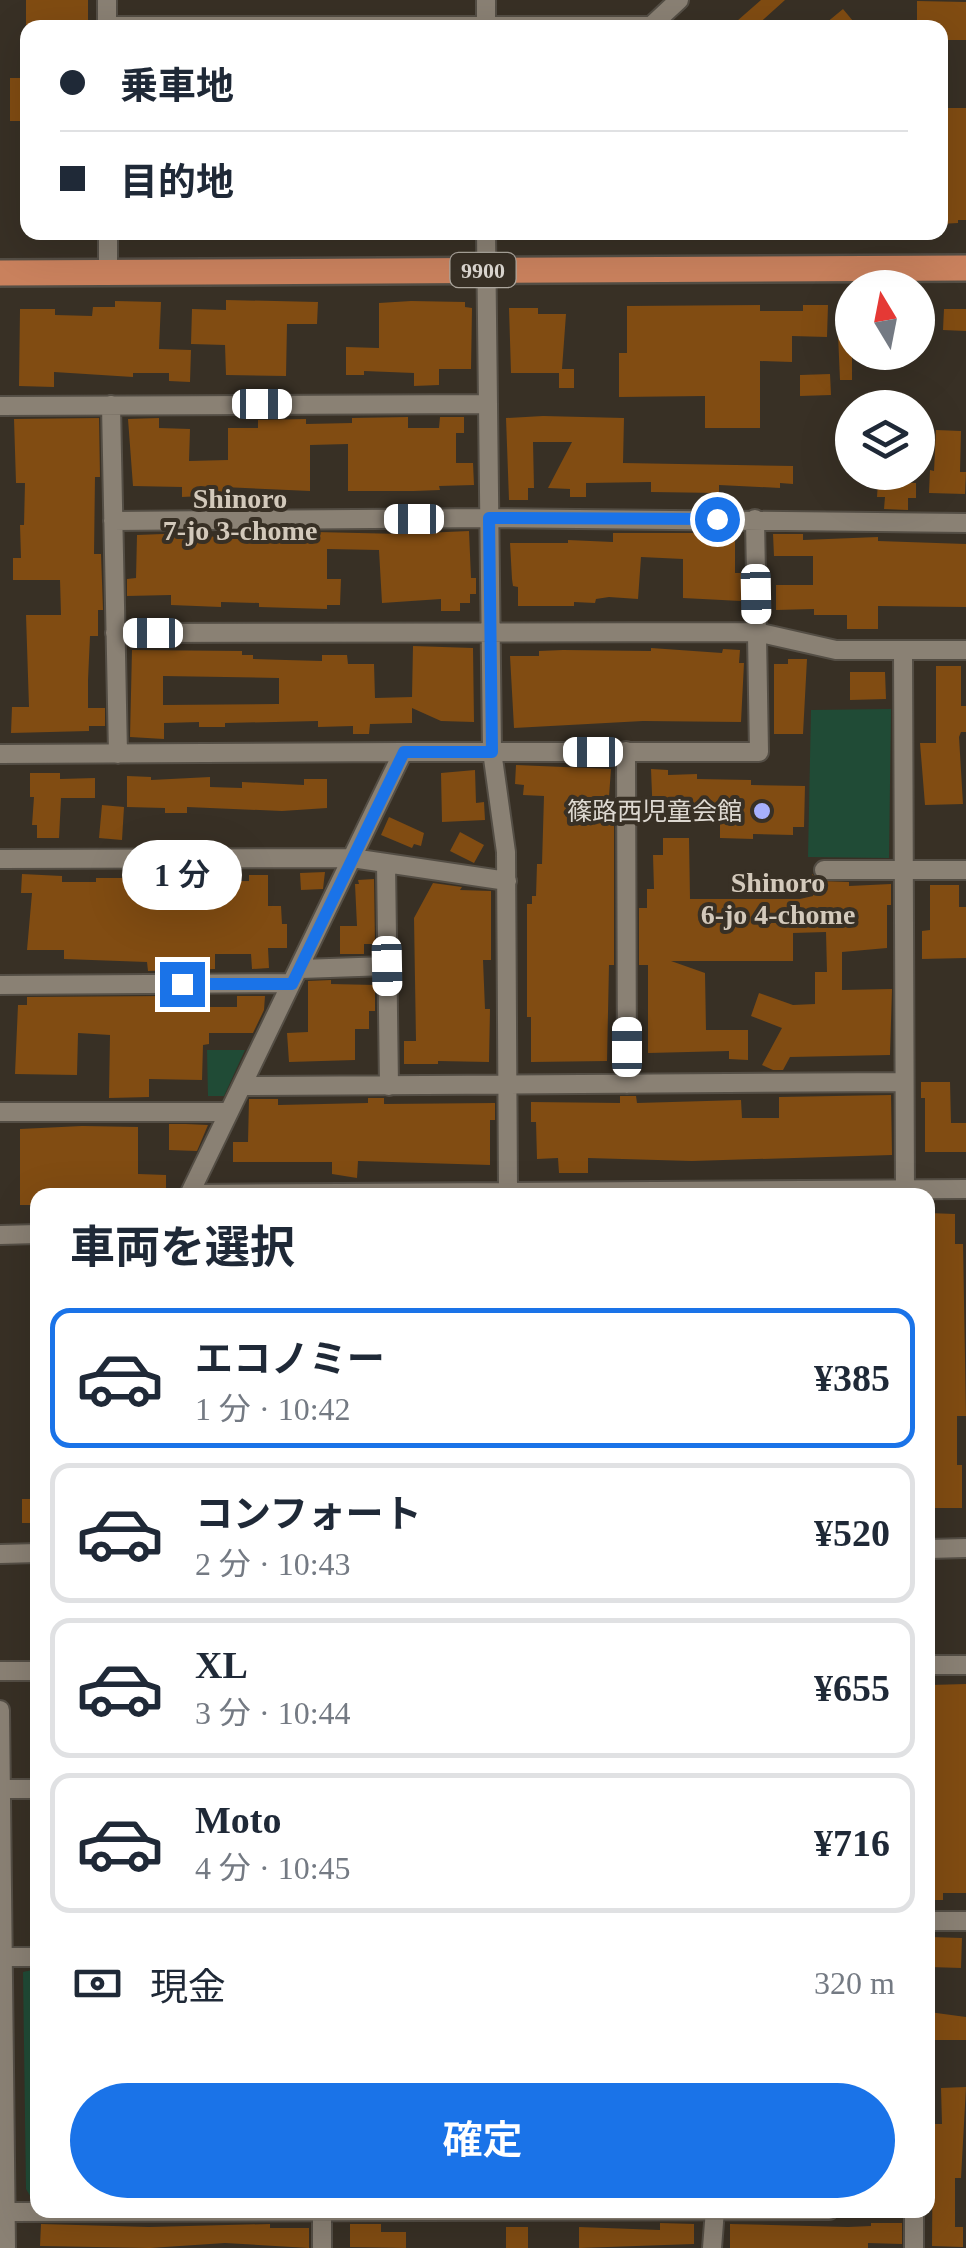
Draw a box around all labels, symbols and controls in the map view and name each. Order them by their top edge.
text: 乗車地 [120,65,234,107]
text: 目的地 [120,161,234,203]
road number: 9900 [450,253,516,287]
north arrow [835,270,935,370]
map controls [835,270,935,490]
car [232,389,292,419]
button: layers [835,390,935,490]
district label: Shinoro 7-jo 3-chome [163,483,317,546]
route start [695,497,740,542]
car [384,504,444,534]
car [740,564,772,624]
car [123,618,183,648]
car [563,737,623,767]
place label: 篠路西児童会館 [567,798,742,825]
marker: 篠路西児童会館 [751,800,773,822]
callout: 1 分 [122,839,242,909]
text: 1 分 [154,857,210,893]
district label: Shinoro 6-jo 4-chome [701,867,855,930]
car [371,936,403,996]
route end [160,962,205,1007]
car [612,1017,642,1077]
text: 車両を選択 [70,1223,295,1273]
icon: car [75,1333,165,1423]
text: エコノミー [195,1338,385,1380]
text: ¥385 [814,1357,890,1399]
text: 1 分 · 10:42 [195,1391,351,1427]
icon: car [75,1488,165,1578]
text: コンフォート [195,1493,422,1535]
text: ¥520 [814,1512,890,1554]
text: 2 分 · 10:43 [195,1546,351,1582]
icon: car [75,1643,165,1733]
text: XL [195,1644,248,1686]
text: ¥655 [814,1667,890,1709]
text: 3 分 · 10:44 [195,1695,351,1731]
icon: car [75,1798,165,1888]
text: Moto [195,1799,282,1841]
text: ¥716 [814,1822,890,1864]
text: 4 分 · 10:45 [195,1850,351,1886]
icon: cash [70,1956,125,2011]
text: 320 m [814,1965,895,2001]
text: 現金 [150,1966,226,2008]
button: 確定 [70,2083,895,2198]

